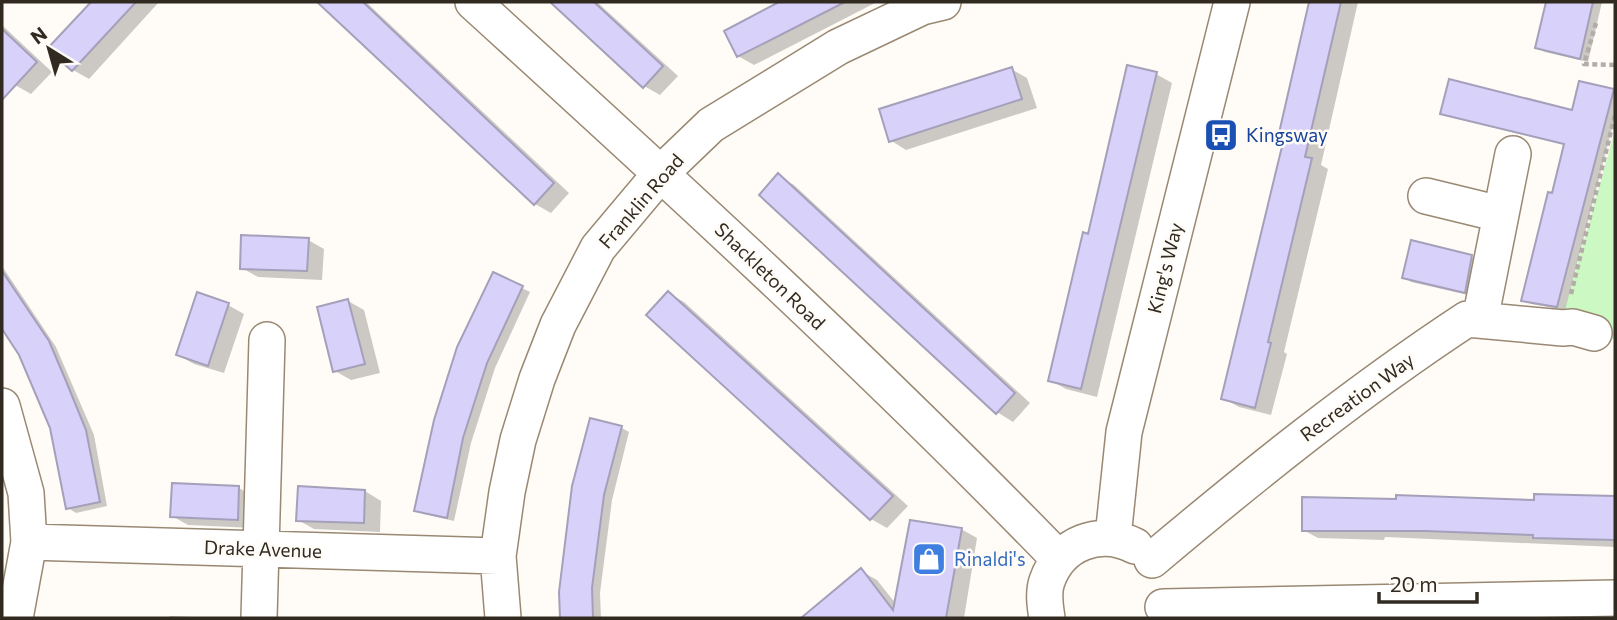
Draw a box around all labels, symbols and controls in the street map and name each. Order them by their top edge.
north arrow [14,14,84,84]
text: N [26,22,51,49]
bus stop icon: Kingsway [1202,116,1240,154]
place label: Kingsway [1246,123,1328,146]
street label: Franklin Road [593,149,688,253]
street label: Shackleton Road [710,217,830,334]
street label: King's Way [1142,220,1187,316]
street label: Recreation Way [1295,347,1418,446]
street label: Drake Avenue [204,535,322,562]
shop icon: Rinaldi's [910,540,948,578]
place label: Rinaldi's [954,547,1026,570]
scale bar [1379,560,1477,604]
text: 20 m [1390,571,1438,596]

